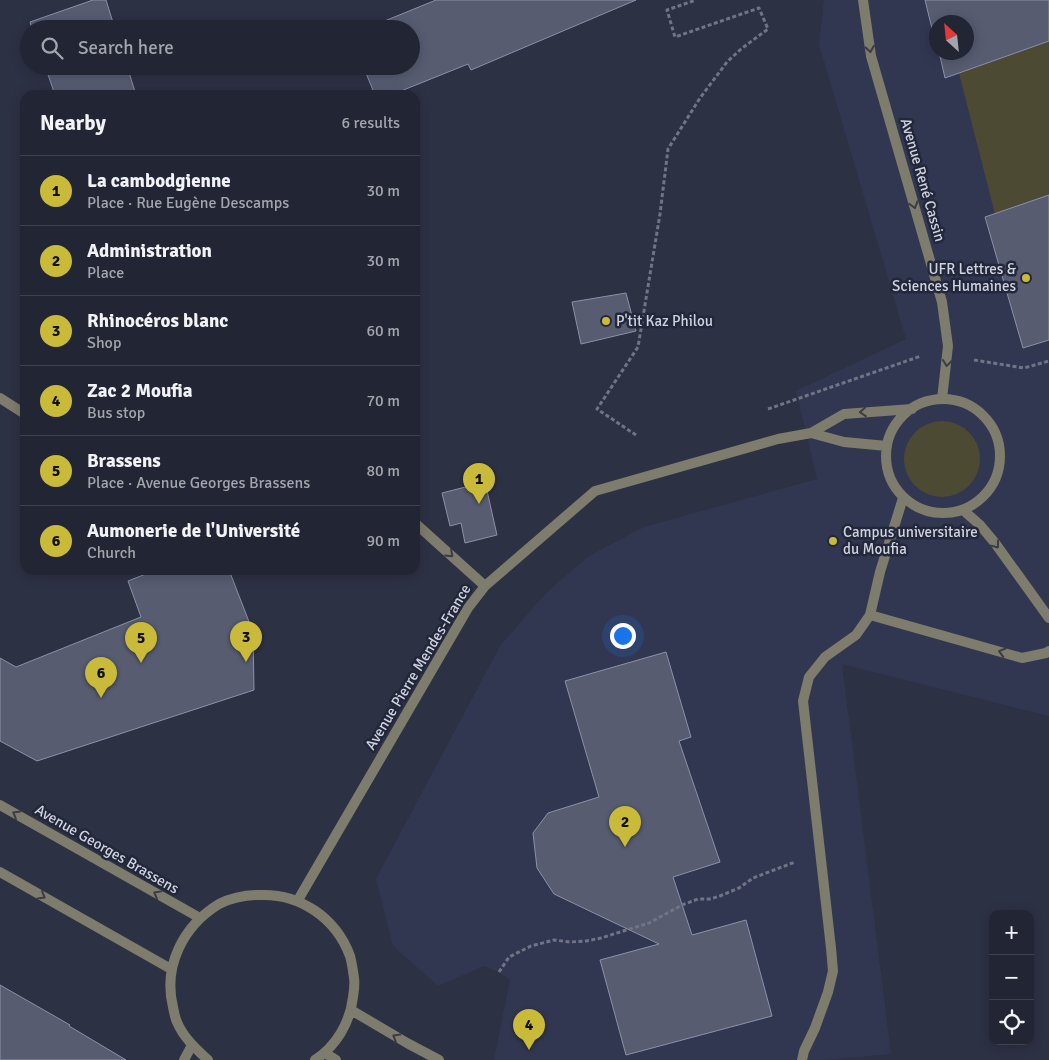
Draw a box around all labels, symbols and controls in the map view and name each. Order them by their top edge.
north arrow [929,15,974,60]
search box [20,20,420,75]
icon: search [38,34,66,62]
text: Search here [78,36,174,60]
one-way arrow [865,45,875,53]
text: Nearby [40,110,106,136]
text: 6 results [341,113,400,133]
street label: Avenue René Cassin [897,116,949,244]
text: La cambodgienne [87,169,231,193]
text: 1 [52,181,60,201]
text: 30 m [366,181,400,201]
text: Place · Rue Eugène Descamps [87,193,289,213]
one-way arrow [909,201,919,209]
text: Administration [87,239,212,263]
text: 2 [52,251,60,271]
text: 30 m [366,251,400,271]
place label: UFR Lettres & Sciences Humaines [892,260,1017,295]
text: Place [87,263,124,283]
marker: UFR Lettres & Sciences Humaines [1020,272,1032,284]
text: Rhinocéros blanc [87,309,228,333]
place label: P'tit Kaz Philou [616,312,713,330]
marker: P'tit Kaz Philou [600,315,612,327]
text: 3 [52,321,60,341]
text: 60 m [366,321,400,341]
text: Shop [87,333,121,353]
one-way arrow [942,360,953,368]
text: Zac 2 Moufia [87,379,193,403]
text: 4 [52,391,60,411]
text: 70 m [366,391,400,411]
text: Bus stop [87,403,145,423]
one-way arrow [859,407,867,418]
text: Brassens [87,449,161,473]
text: 5 [52,461,60,481]
text: 80 m [366,461,400,481]
pin: 1 [463,463,495,504]
text: Place · Avenue Georges Brassens [87,473,310,493]
text: Aumonerie de l'Université [87,519,300,543]
place label: Campus universitaire du Moufia [843,523,978,558]
text: 6 [52,531,60,551]
text: 90 m [366,531,400,551]
marker: Campus universitaire du Moufia [827,535,839,547]
one-way arrow [991,539,999,548]
text: Church [87,543,136,563]
one-way arrow [444,548,453,557]
street label: Avenue Pierre Mendes-France [361,581,475,753]
pin: 3 [230,621,262,662]
pin: 5 [125,622,157,663]
your location [610,623,636,649]
one-way arrow [998,647,1006,658]
pin: 6 [85,657,117,698]
street label: Avenue Georges Brassens [32,800,182,898]
pin: 2 [609,806,641,847]
one-way arrow [12,810,21,820]
one-way arrow [37,890,46,900]
one-way arrow [153,891,162,901]
map controls [989,910,1034,1045]
button: + [989,910,1034,955]
button: − [989,955,1034,1000]
button: locate [989,1000,1034,1045]
pin: 4 [513,1009,545,1050]
one-way arrow [392,1033,401,1043]

